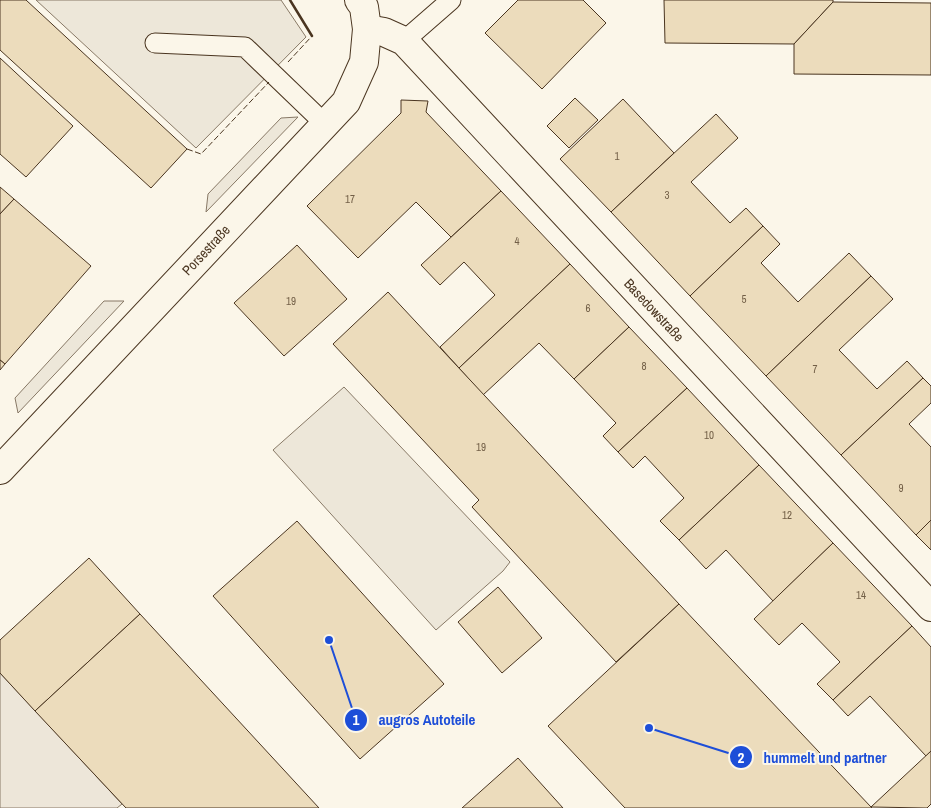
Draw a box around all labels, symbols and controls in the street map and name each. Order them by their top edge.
house number: 1 [614,149,620,163]
house number: 3 [664,188,670,202]
house number: 17 [345,192,355,206]
street label: Porsestraße [178,221,234,279]
house number: 4 [514,234,520,248]
street label: Basedowstraße [620,275,688,345]
house number: 5 [741,292,747,306]
house number: 19 [286,294,296,308]
house number: 6 [585,301,591,315]
house number: 8 [641,359,647,373]
house number: 7 [812,362,818,376]
house number: 10 [704,428,714,442]
house number: 19 [476,440,486,454]
house number: 9 [898,481,904,495]
house number: 12 [782,508,792,522]
house number: 14 [856,588,866,602]
callout: augros Autoteile [343,705,485,735]
text: 1 [353,709,360,730]
text: augros Autoteile [379,709,475,730]
callout: hummelt und partner [728,742,896,772]
text: 2 [738,747,745,768]
text: hummelt und partner [763,747,887,768]

